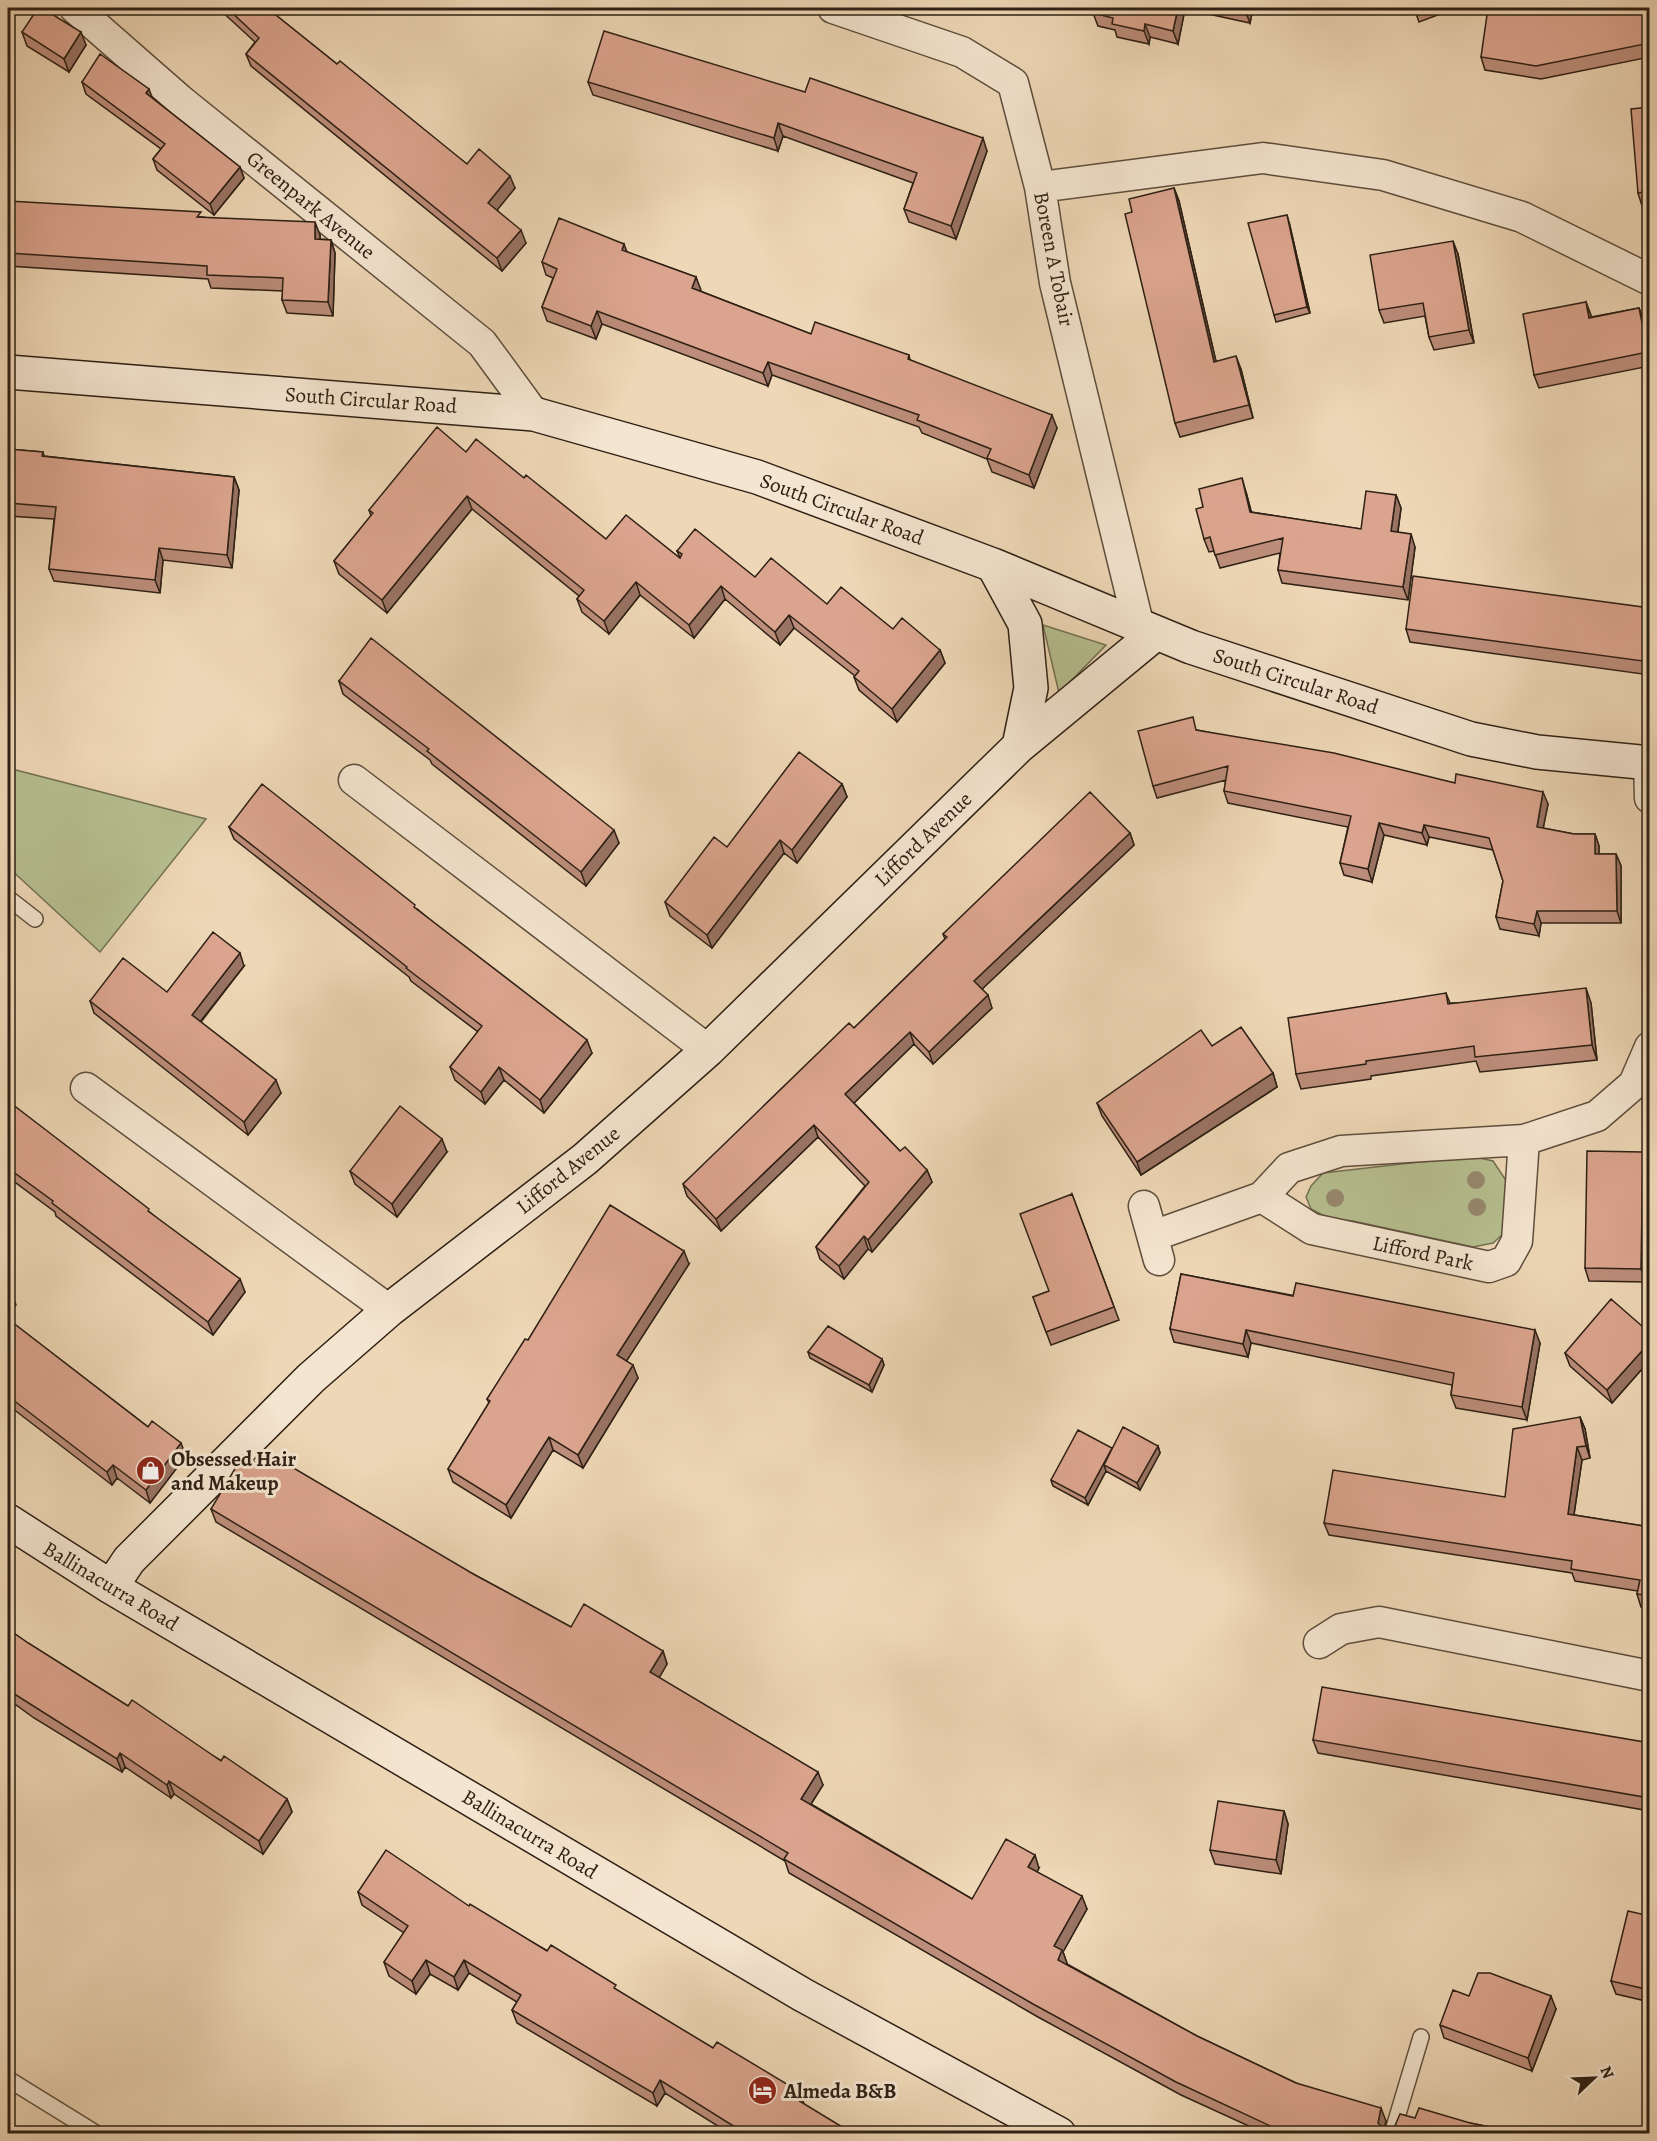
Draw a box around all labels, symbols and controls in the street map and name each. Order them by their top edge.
street label: Greenpark Avenue [241,144,381,266]
street label: Boreen A Tobair [1027,189,1081,329]
street label: South Circular Road [284,380,459,420]
street label: South Circular Road [756,466,928,552]
street label: South Circular Road [1210,641,1383,721]
street label: Lifford Avenue [868,785,978,893]
street label: Lifford Avenue [510,1120,626,1220]
street label: Lifford Park [1370,1229,1477,1277]
place label: Obsessed Hair and Makeup [171,1445,297,1497]
shop icon: Obsessed Hair and Makeup [134,1455,166,1487]
street label: Ballinacurra Road [38,1534,185,1638]
street label: Ballinacurra Road [457,1782,604,1886]
north arrow [1564,2048,1624,2108]
text: N [1594,2063,1619,2083]
hotel icon: Almeda B&B [747,2075,779,2107]
place label: Almeda B&B [783,2077,896,2105]

